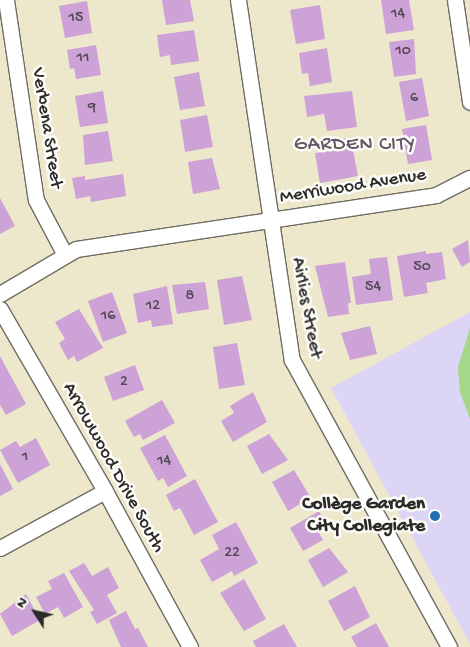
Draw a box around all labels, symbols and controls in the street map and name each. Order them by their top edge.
house number: 14 [391,5,405,25]
house number: 15 [69,9,83,29]
house number: 10 [395,42,411,62]
house number: 11 [77,49,89,69]
street label: Verbena Street [25,66,67,190]
house number: 6 [410,89,418,109]
house number: 9 [88,99,96,119]
district label: GARDEN CITY [293,133,417,157]
street label: Merriwood Avenue [278,164,428,210]
street label: Airlies Street [285,256,327,360]
house number: 50 [413,258,431,278]
house number: 54 [365,278,381,298]
house number: 8 [186,287,194,307]
house number: 12 [146,297,160,317]
house number: 16 [101,307,115,327]
house number: 2 [120,373,128,393]
street label: Arrowwood Drive South [57,379,169,557]
house number: 1 [22,448,28,468]
house number: 14 [157,452,171,472]
place label: Collège Garden City Collegiate [302,494,425,538]
marker: Collège Garden City Collegiate [429,510,441,522]
house number: 22 [224,544,240,564]
north arrow [10,587,60,637]
text: N [13,594,32,612]

